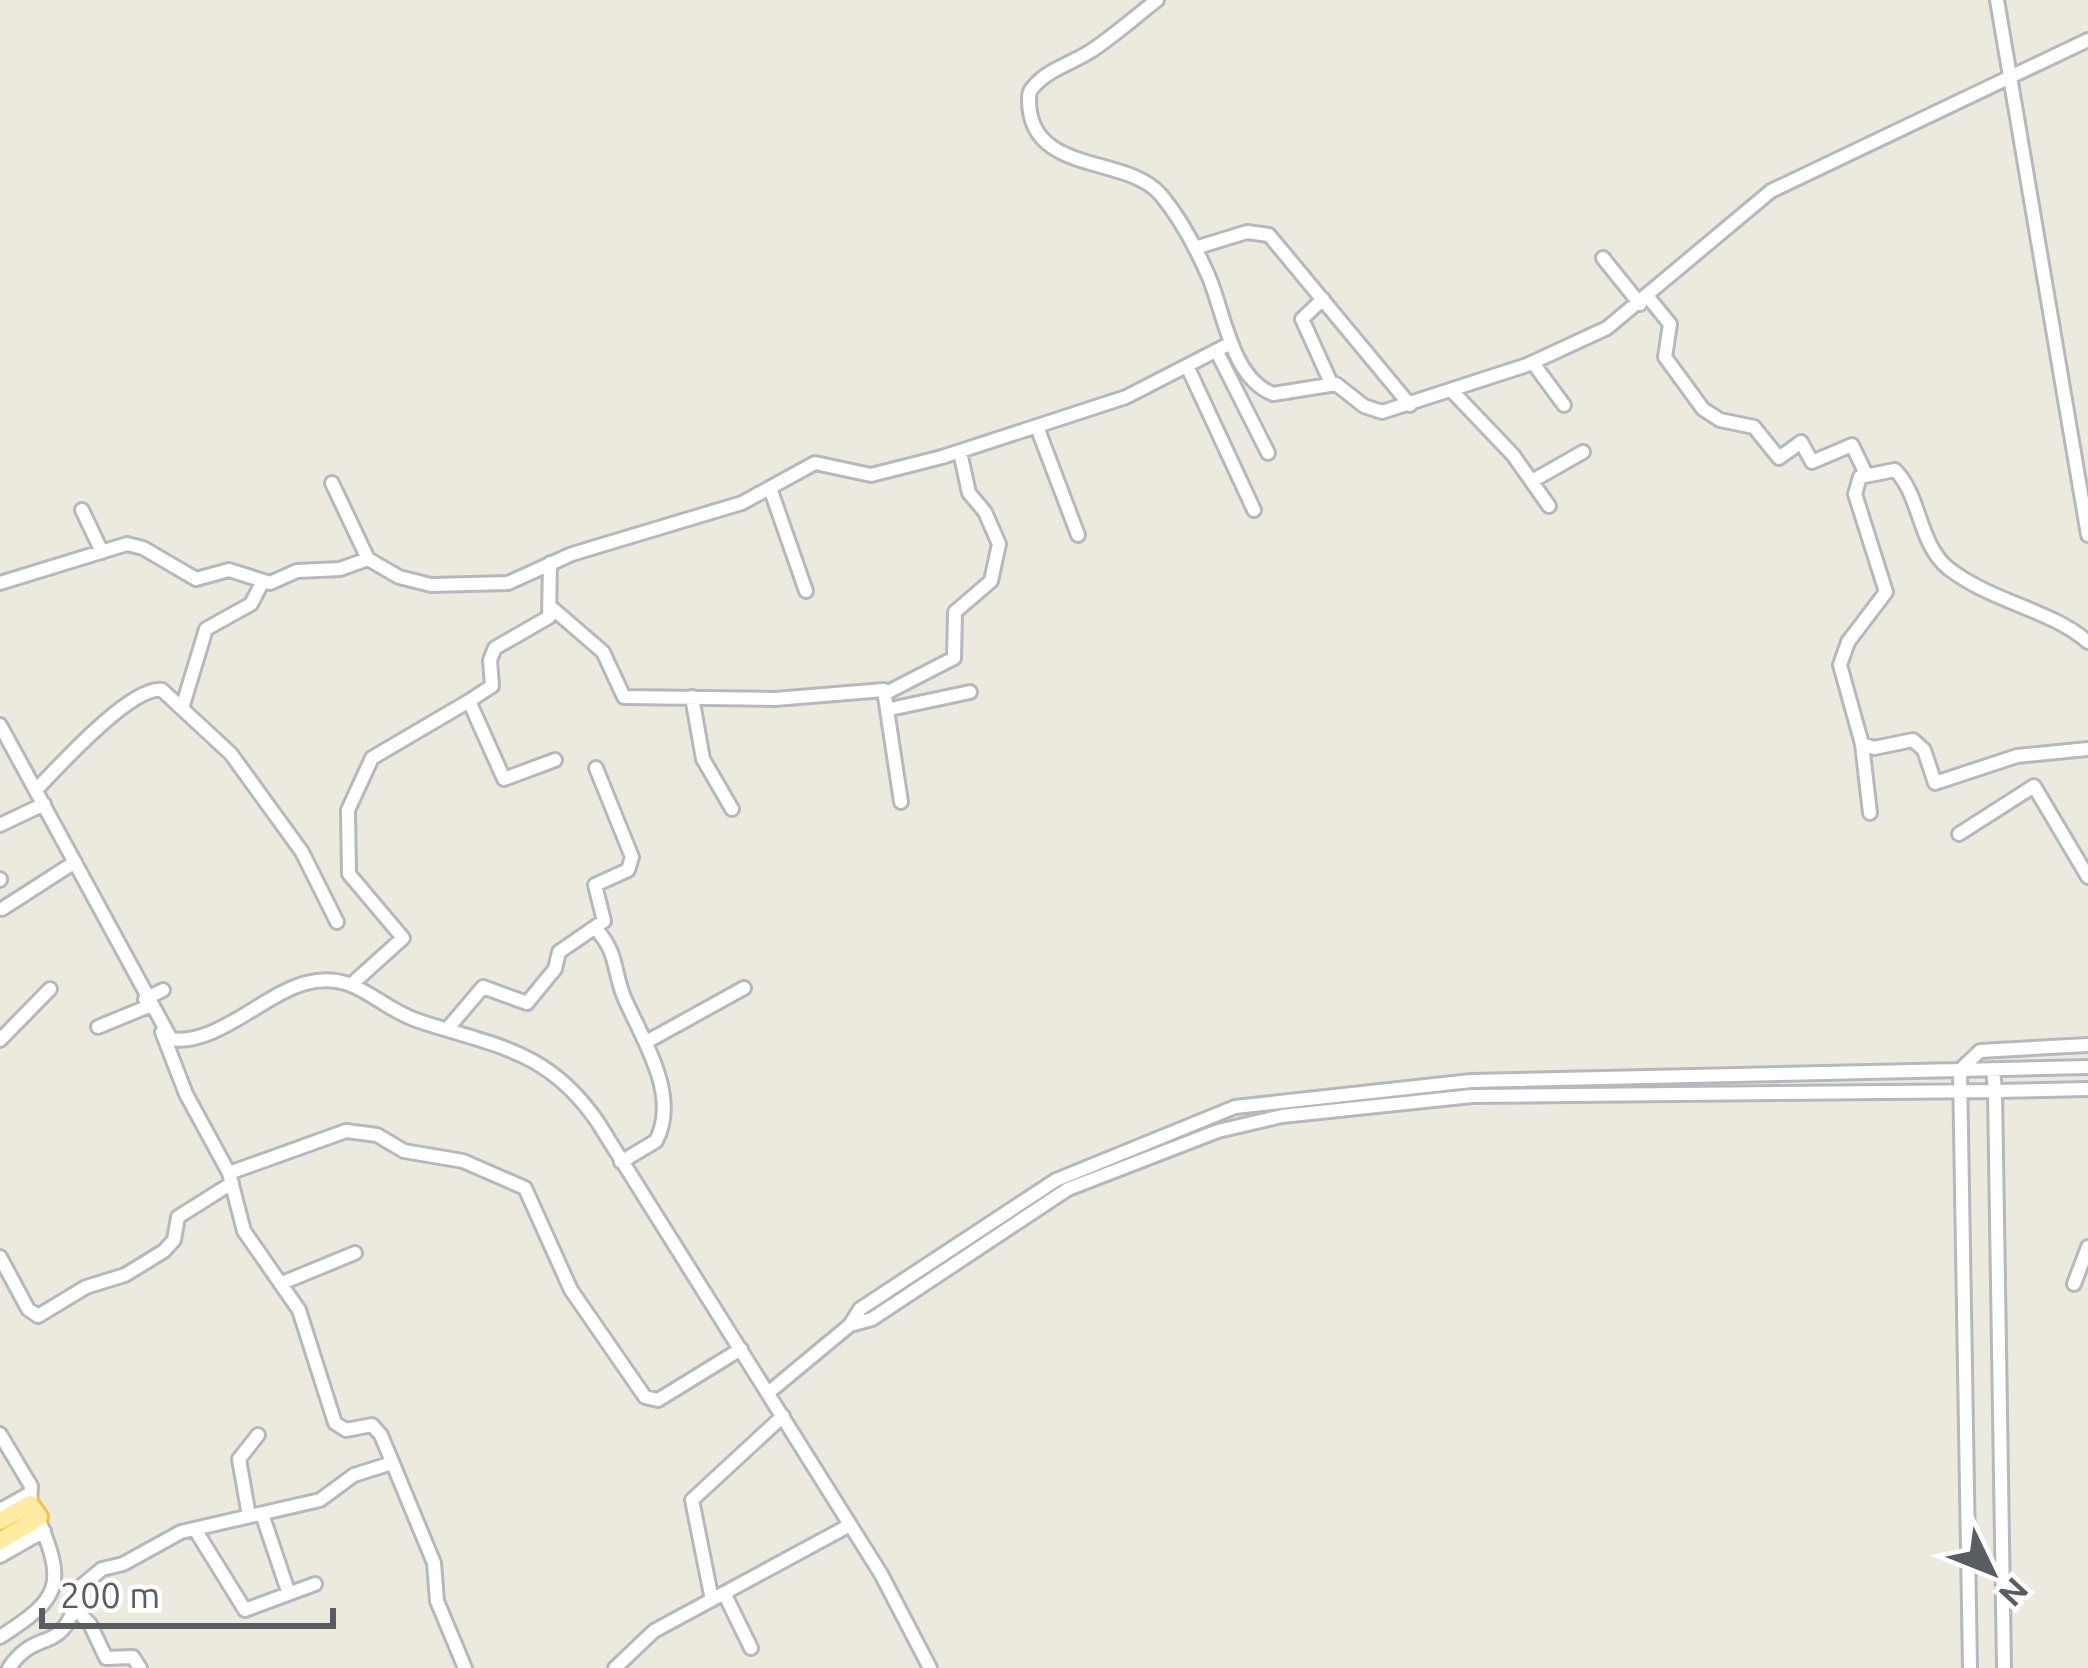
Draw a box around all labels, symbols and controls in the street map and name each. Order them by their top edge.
north arrow [1932,1512,2052,1632]
scale bar [42,1554,333,1628]
text: N [1992,1571,2036,1614]
text: 200 m [60,1574,160,1615]

